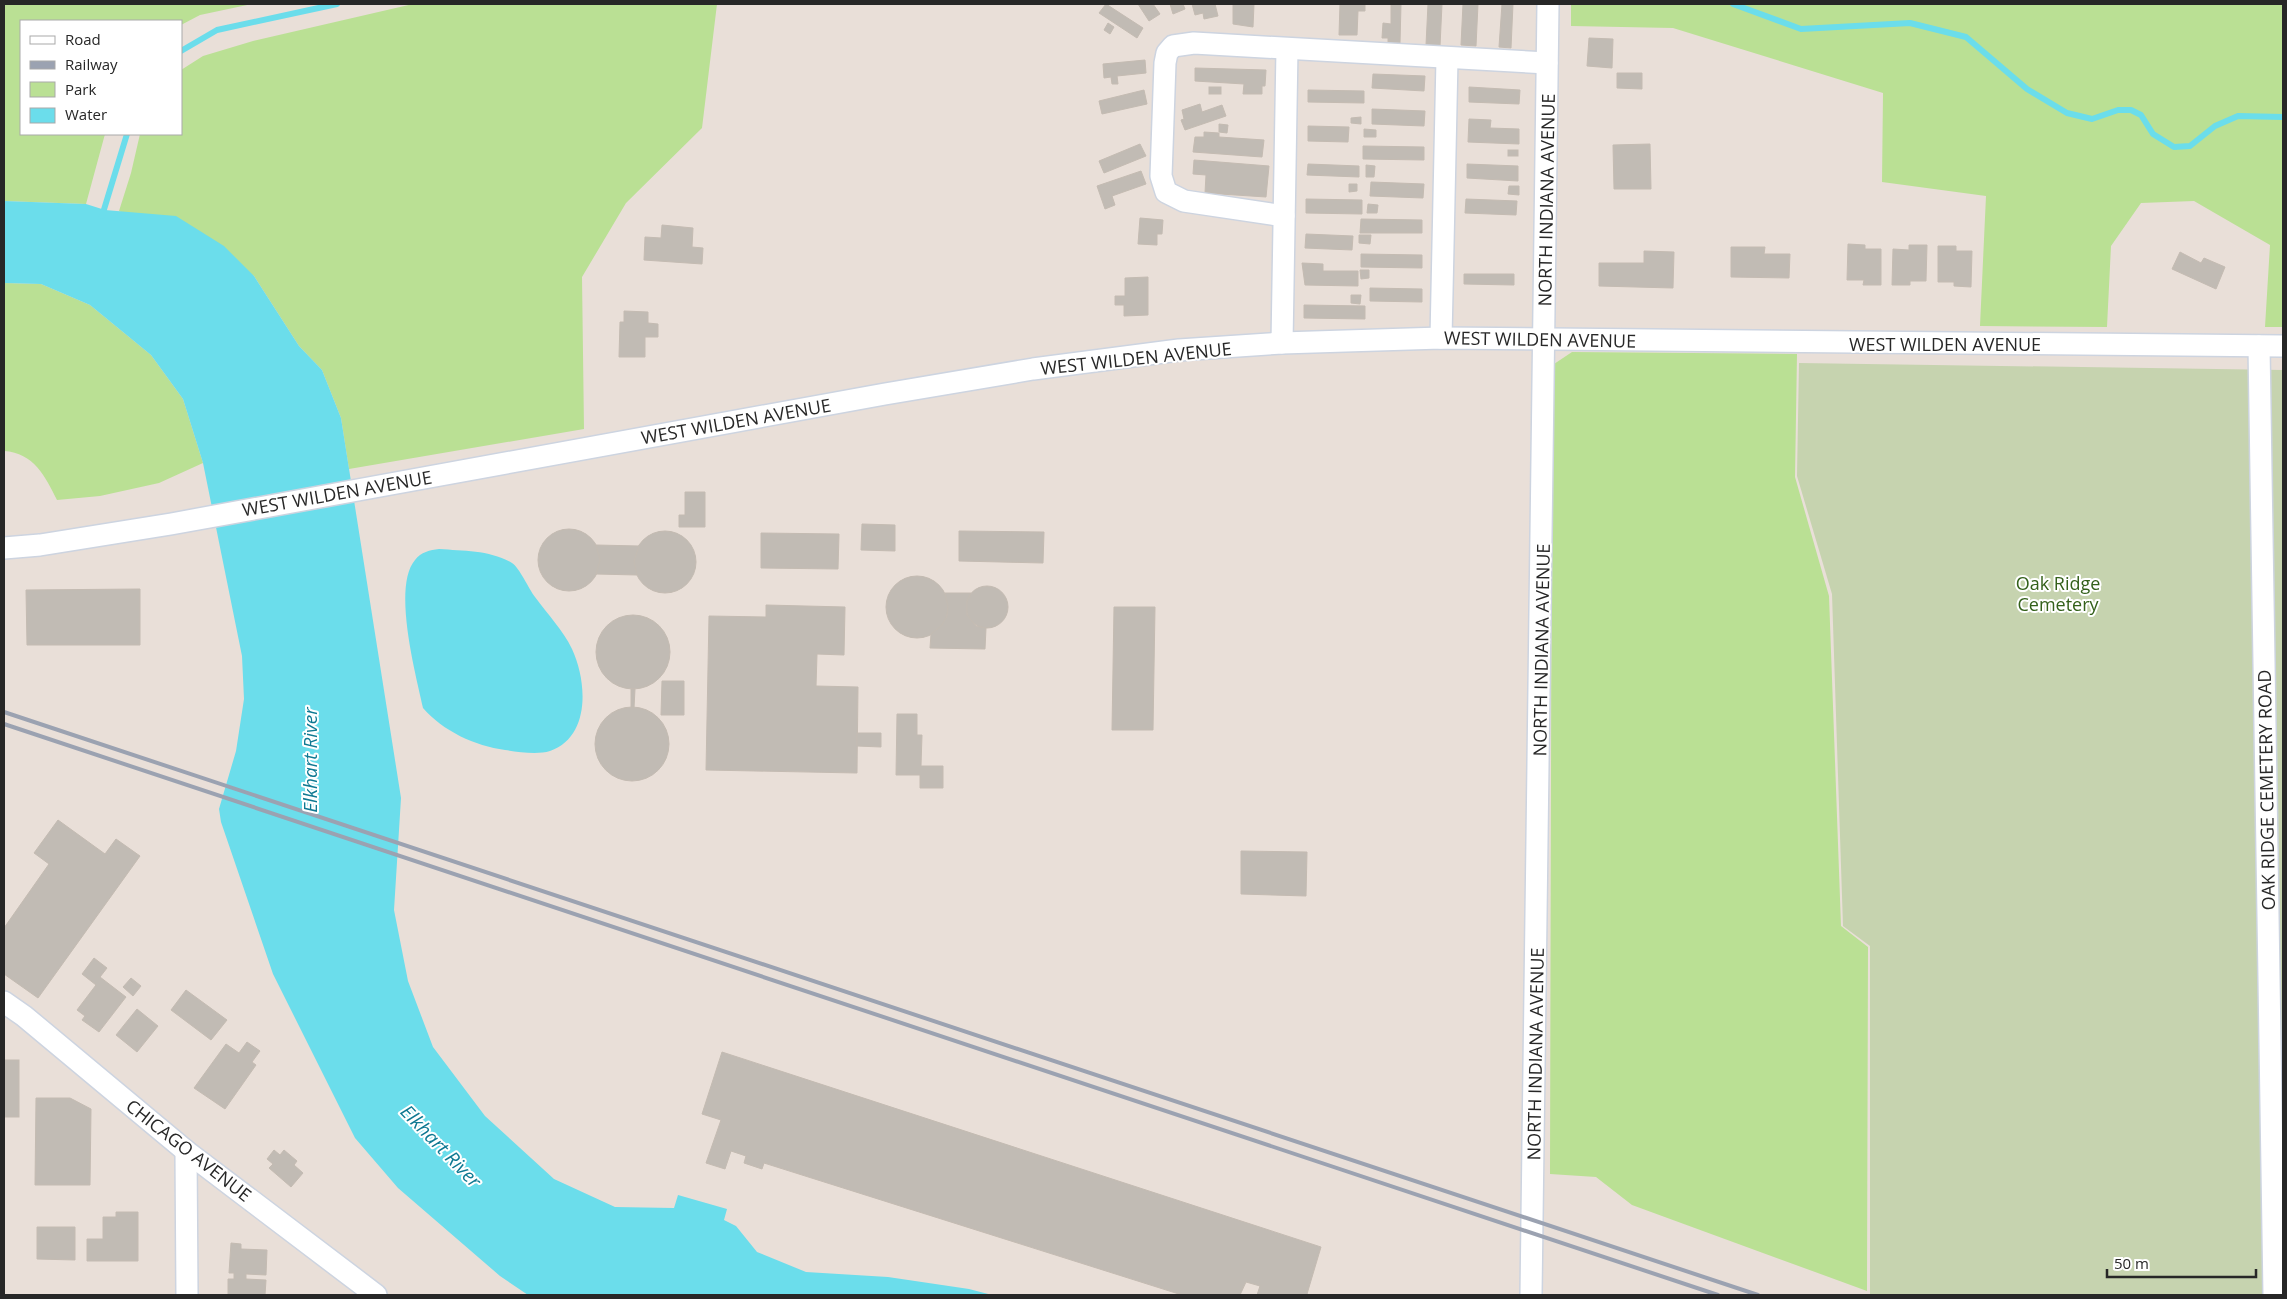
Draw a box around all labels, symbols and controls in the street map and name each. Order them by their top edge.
legend [20,20,182,135]
text: Road [65,29,101,49]
text: Railway [65,54,118,74]
text: Park [65,79,96,99]
street label: NORTH INDIANA AVENUE [1532,93,1560,307]
text: Water [65,104,107,124]
street label: WEST WILDEN AVENUE [1444,325,1636,353]
street label: WEST WILDEN AVENUE [1849,332,2041,356]
street label: WEST WILDEN AVENUE [1039,336,1233,380]
street label: WEST WILDEN AVENUE [639,392,833,450]
street label: WEST WILDEN AVENUE [240,464,434,522]
street label: NORTH INDIANA AVENUE [1527,543,1555,757]
park label: Oak Ridge Cemetery [2016,571,2100,616]
street label: OAK RIDGE CEMETERY ROAD [2252,669,2280,911]
water label: Elkhart River [297,706,323,813]
street label: NORTH INDIANA AVENUE [1521,947,1549,1161]
street label: CHICAGO AVENUE [121,1093,257,1207]
water label: Elkhart River [395,1099,488,1194]
scale bar [2107,1246,2256,1278]
text: 50 m [2114,1253,2149,1273]

